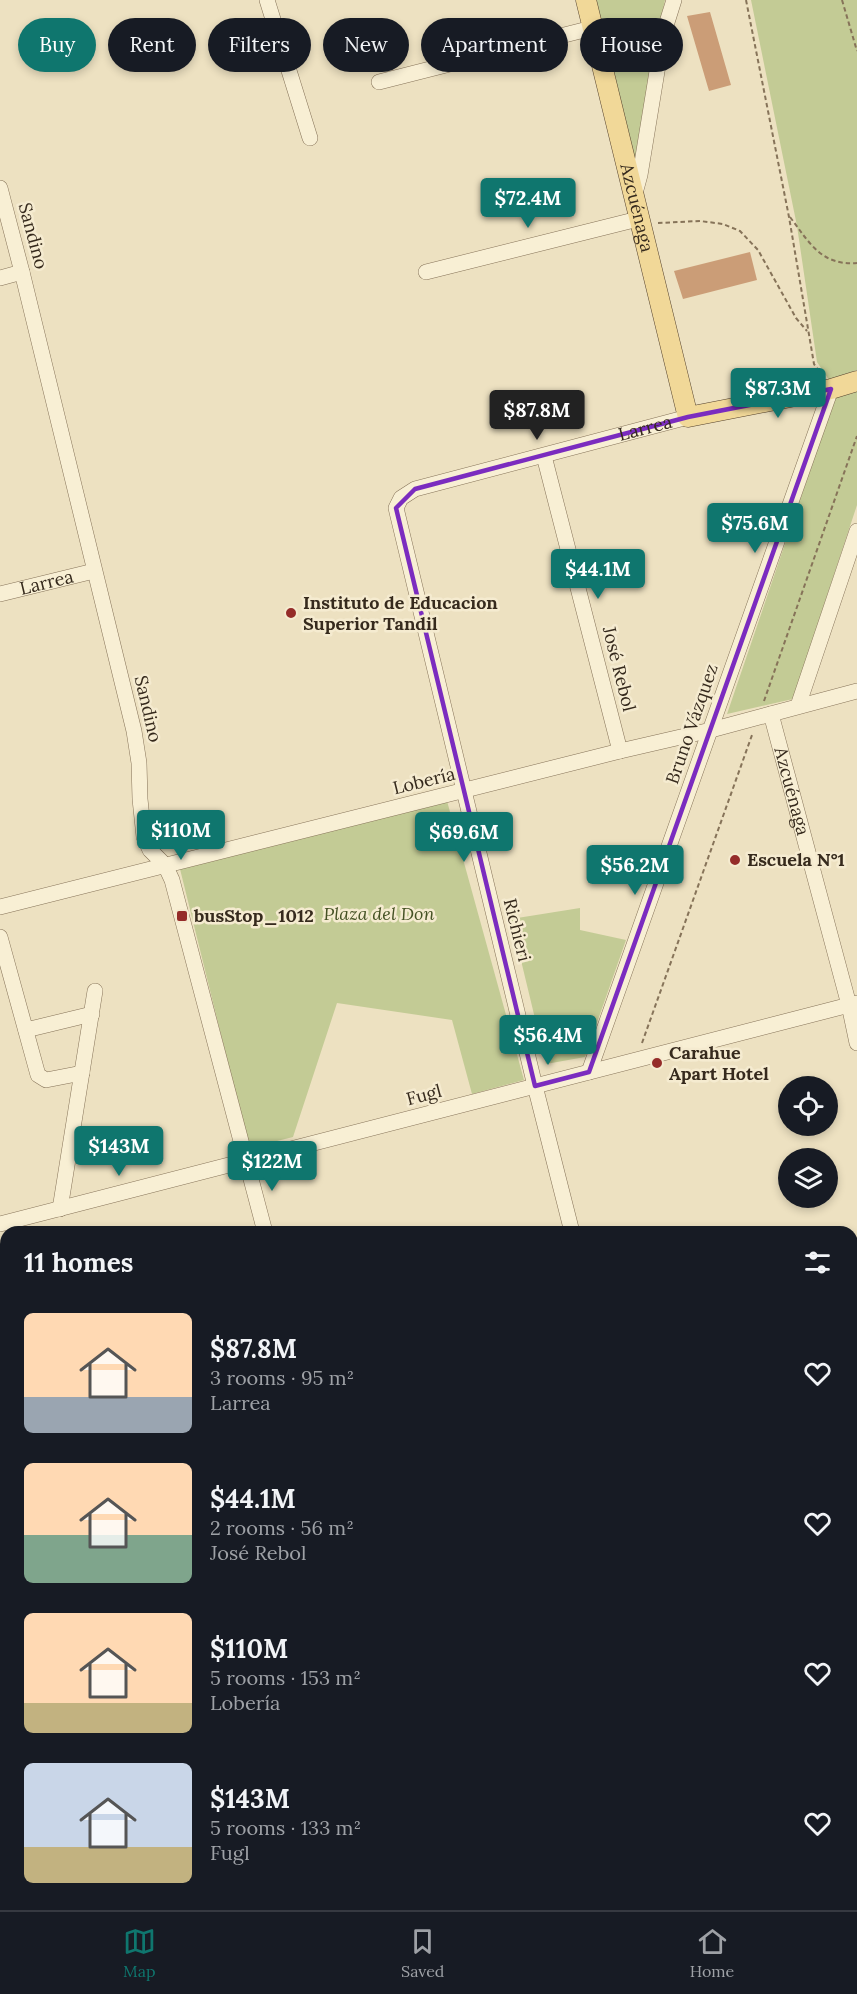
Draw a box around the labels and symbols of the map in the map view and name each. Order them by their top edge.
street label: Azcuénaga [615,160,659,254]
pin: $72.4M [479,178,577,229]
street label: Sandino [14,200,53,272]
pin: $87.3M [729,368,827,419]
pin: $87.8M [488,390,586,441]
street label: Larrea [616,410,674,446]
pin: $75.6M [706,503,804,554]
pin: $44.1M [549,549,647,600]
street label: Larrea [17,564,76,600]
place label: Instituto de Educacion Superior Tandil [303,591,498,635]
marker: Instituto de Educacion Superior Tandil [284,606,298,620]
street label: José Rebol [598,623,641,714]
street label: Bruno Vázquez [660,661,723,787]
street label: Sandino [130,673,167,744]
street label: Azcuénaga [769,744,815,838]
street label: Lobería [390,762,457,799]
pin: $110M [139,810,223,861]
pin: $69.6M [415,812,513,863]
pin: $56.2M [586,845,684,896]
place label: Escuela N°1 [747,848,845,871]
marker: Escuela N°1 [728,853,742,867]
street label: Richieri [499,896,536,964]
park label: Plaza del Don [324,902,434,925]
place label: busStop_1012 [193,904,314,927]
marker: busStop_1012 [175,909,189,923]
pin: $56.4M [499,1015,597,1066]
place label: Carahue Apart Hotel [669,1041,769,1085]
marker: Carahue Apart Hotel [650,1056,664,1070]
street label: Fugl [404,1079,444,1110]
pin: $143M [77,1126,161,1177]
pin: $122M [230,1141,314,1192]

